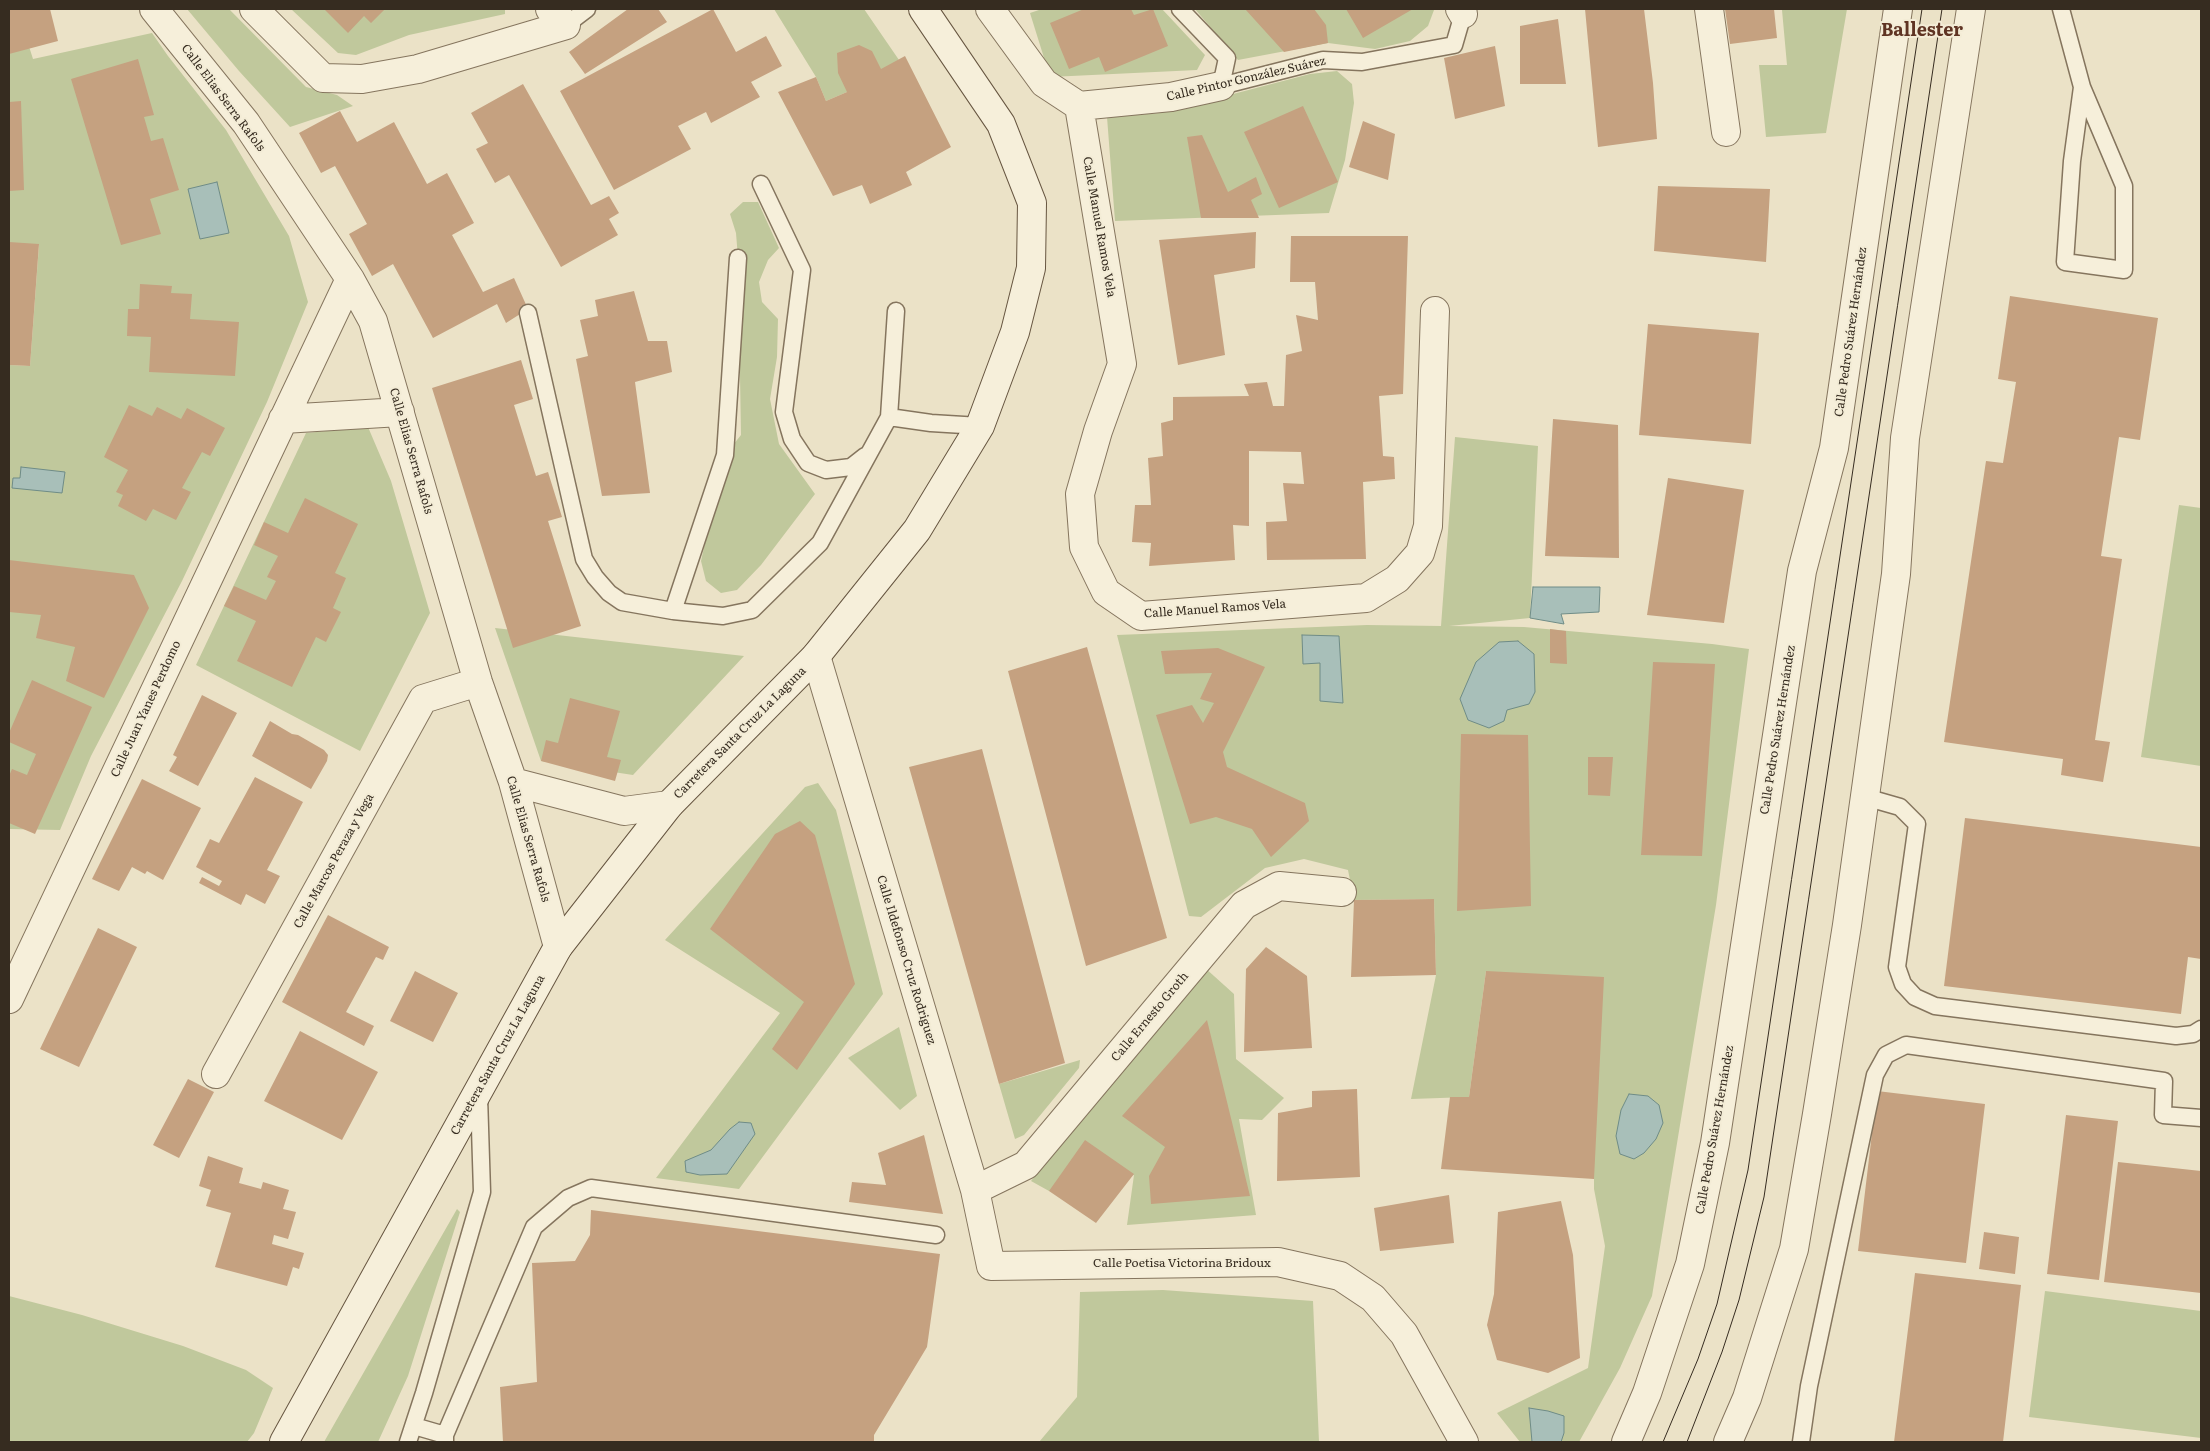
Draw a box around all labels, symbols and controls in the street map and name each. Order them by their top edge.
district label: Ballester [1881,20,1963,42]
street label: Calle Elias Serra Rafols [178,42,268,154]
street label: Calle Pintor González Suárez [1165,54,1327,104]
street label: Calle Manuel Ramos Vela [1080,156,1118,298]
street label: Calle Pedro Suárez Hernández [1832,246,1870,418]
street label: Calle Elias Serra Rafols [386,386,436,516]
street label: Calle Manuel Ramos Vela [1143,597,1287,621]
street label: Calle Juan Yanes Perdomo [108,638,184,780]
street label: Calle Pedro Suárez Hernández [1758,644,1798,816]
street label: Carretera Santa Cruz La Laguna [671,664,809,802]
street label: Calle Elias Serra Rafols [503,774,553,904]
street label: Calle Marcos Peraza y Vega [291,791,377,931]
street label: Calle Ildefonso Cruz Rodriguez [873,874,939,1046]
street label: Calle Ernesto Groth [1108,969,1192,1065]
street label: Carretera Santa Cruz La Laguna [448,972,548,1138]
street label: Calle Pedro Suárez Hernández [1693,1045,1737,1215]
street label: Calle Poetisa Victorina Bridoux [1093,1256,1271,1270]

